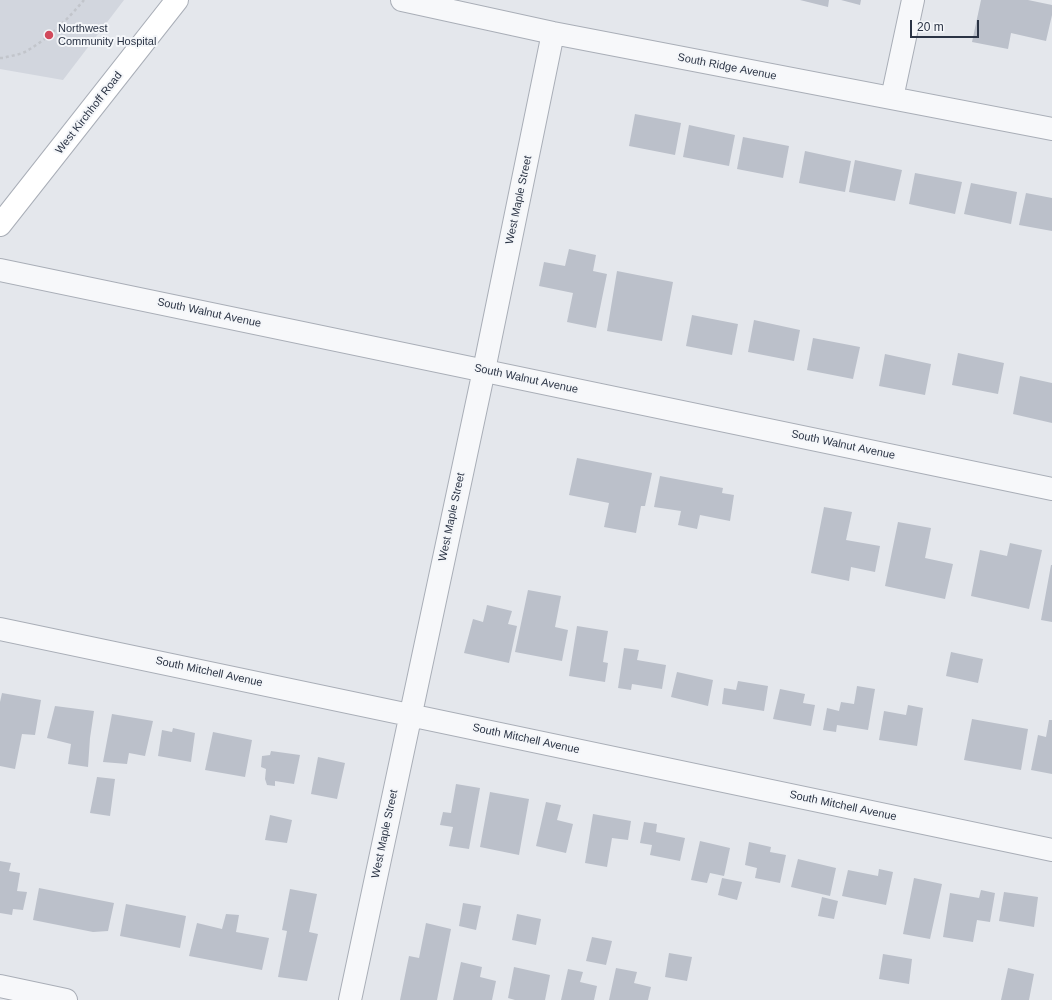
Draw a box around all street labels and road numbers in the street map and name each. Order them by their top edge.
street label: South Ridge Avenue [676,51,778,83]
street label: West Kirchhoff Road [53,69,125,157]
street label: West Maple Street [503,154,535,246]
street label: South Walnut Avenue [156,296,262,330]
street label: South Walnut Avenue [473,362,579,396]
street label: South Walnut Avenue [790,428,896,462]
street label: West Maple Street [436,471,468,563]
street label: South Mitchell Avenue [154,654,264,690]
street label: South Mitchell Avenue [471,721,581,757]
street label: West Maple Street [369,788,401,880]
street label: South Mitchell Avenue [788,788,898,824]

